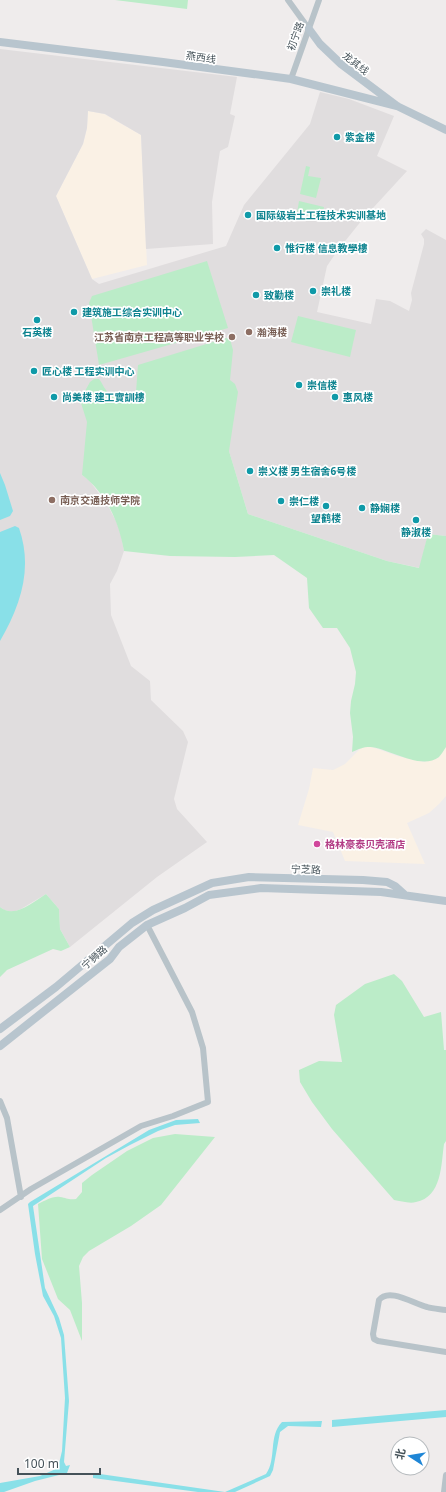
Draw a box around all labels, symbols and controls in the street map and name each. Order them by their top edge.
street label: 初宁路 [283,20,307,52]
street label: 燕西线 [185,48,217,66]
street label: 龙其线 [340,48,372,78]
place label: 紫金楼 [345,130,375,144]
marker: 紫金楼 [332,132,342,142]
place label: 国际级岩土工程技术实训基地 [256,208,386,222]
marker: 国际级岩土工程技术实训基地 [243,210,253,220]
place label: 惟行楼 信息教學樓 [285,241,368,255]
marker: 惟行楼 信息教學樓 [272,243,282,253]
place label: 崇礼楼 [321,284,351,298]
marker: 崇礼楼 [308,286,318,296]
place label: 致勤楼 [264,288,294,302]
marker: 致勤楼 [251,290,261,300]
place label: 建筑施工综合实训中心 [82,305,182,319]
marker: 建筑施工综合实训中心 [69,307,79,317]
marker: 石英楼 [32,315,42,325]
place label: 石英楼 [22,325,52,339]
place label: 瀚海楼 [256,325,287,339]
marker: 瀚海楼 [244,327,254,337]
place label: 江苏省南京工程高等职业学校 [94,330,224,344]
marker: 江苏省南京工程高等职业学校 [227,332,237,342]
place label: 匠心楼 工程实训中心 [42,364,135,378]
marker: 匠心楼 工程实训中心 [29,366,39,376]
place label: 崇信楼 [307,378,337,392]
marker: 崇信楼 [294,380,304,390]
place label: 尚美楼 建工實訓樓 [62,390,145,404]
place label: 惠风楼 [343,390,373,404]
marker: 尚美楼 建工實訓樓 [49,392,59,402]
marker: 惠风楼 [330,392,340,402]
place label: 崇义楼 男生宿舍6号楼 [258,464,356,478]
marker: 崇义楼 男生宿舍6号楼 [245,466,255,476]
place label: 南京交通技师学院 [60,493,140,507]
place label: 崇仁楼 [289,494,319,508]
marker: 南京交通技师学院 [47,495,57,505]
marker: 崇仁楼 [276,496,286,506]
marker: 望鹤楼 [321,501,331,511]
place label: 静娴楼 [370,501,400,515]
marker: 静娴楼 [357,503,367,513]
place label: 望鹤楼 [311,511,341,525]
marker: 静淑楼 [411,515,421,525]
place label: 静淑楼 [401,525,431,539]
place label: 格林豪泰贝壳酒店 [325,837,405,851]
marker: 格林豪泰贝壳酒店 [312,839,322,849]
street label: 宁芝路 [291,861,321,877]
street label: 宁狮路 [78,942,110,972]
north arrow [390,1436,430,1476]
text: 北 [391,1447,408,1461]
scale bar [18,1450,100,1476]
text: 100 m [24,1455,59,1472]

